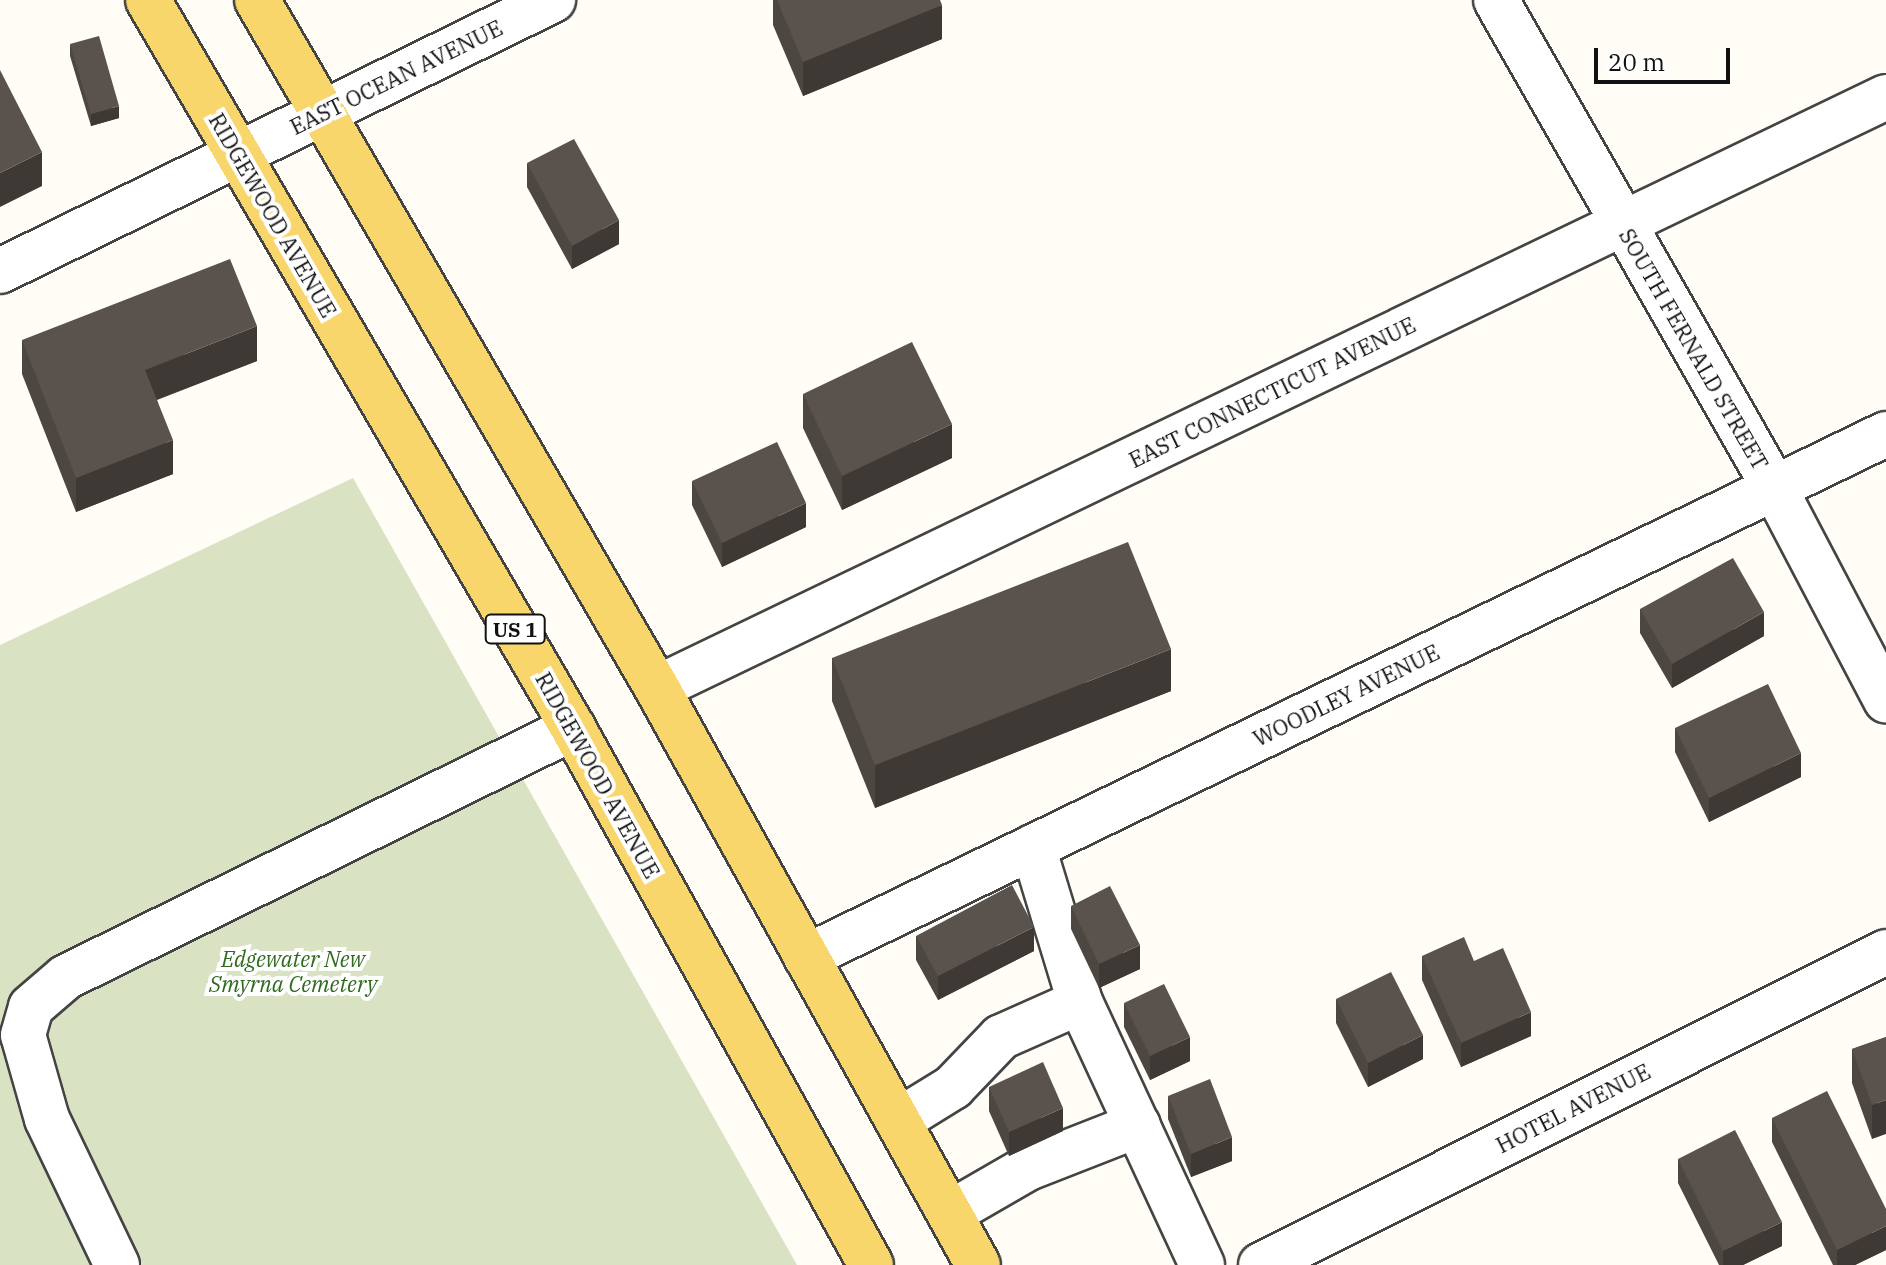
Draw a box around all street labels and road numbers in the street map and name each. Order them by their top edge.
street label: EAST OCEAN AVENUE [285,14,507,140]
street label: RIDGEWOOD AVENUE [204,108,342,322]
street label: SOUTH FERNALD STREET [1614,224,1774,474]
street label: EAST CONNECTICUT AVENUE [1124,311,1420,473]
road number: US 1 [483,613,547,645]
street label: WOODLEY AVENUE [1249,638,1443,752]
street label: RIDGEWOOD AVENUE [530,667,666,883]
street label: HOTEL AVENUE [1491,1058,1655,1158]

